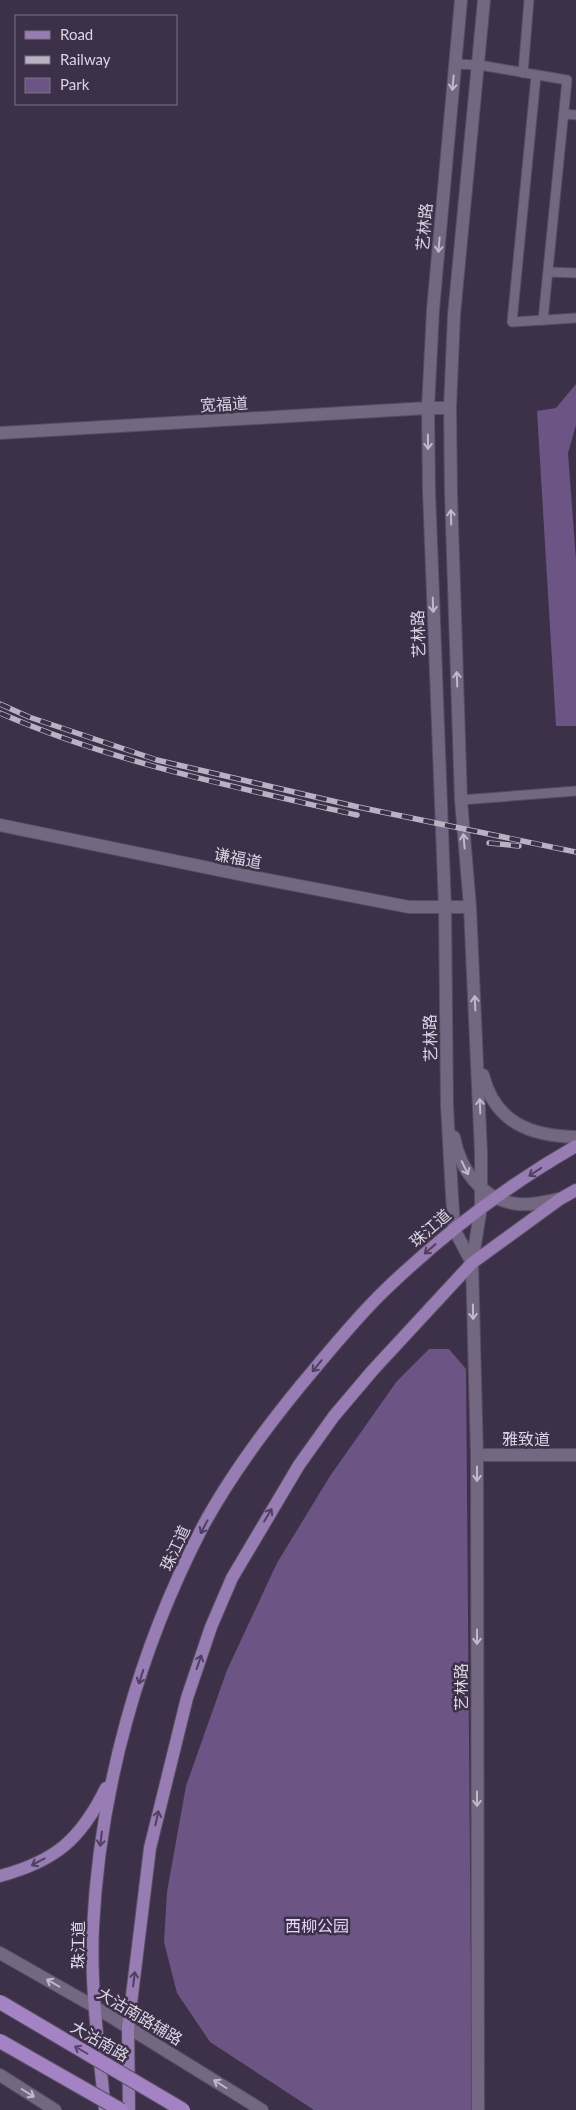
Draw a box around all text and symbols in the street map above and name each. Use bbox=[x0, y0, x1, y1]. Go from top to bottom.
legend bbox=[15, 15, 178, 105]
text: Road bbox=[60, 25, 93, 43]
text: Railway bbox=[60, 50, 111, 68]
text: Park bbox=[60, 75, 90, 93]
one-way arrow bbox=[448, 75, 458, 91]
street label: 艺林路 bbox=[412, 202, 435, 252]
one-way arrow bbox=[434, 237, 443, 253]
street label: 宽福道 bbox=[200, 393, 248, 414]
one-way arrow bbox=[423, 434, 433, 450]
one-way arrow bbox=[447, 509, 456, 525]
one-way arrow bbox=[429, 596, 438, 612]
street label: 艺林路 bbox=[407, 610, 428, 658]
one-way arrow bbox=[452, 671, 461, 687]
one-way arrow bbox=[460, 834, 469, 850]
street label: 谦福道 bbox=[213, 844, 263, 871]
one-way arrow bbox=[471, 996, 480, 1012]
street label: 艺林路 bbox=[420, 1014, 439, 1062]
one-way arrow bbox=[475, 1098, 484, 1114]
one-way arrow bbox=[461, 1160, 470, 1175]
one-way arrow bbox=[528, 1167, 542, 1177]
street label: 珠江道 bbox=[405, 1205, 454, 1251]
one-way arrow bbox=[424, 1244, 437, 1255]
one-way arrow bbox=[469, 1304, 478, 1320]
one-way arrow bbox=[311, 1359, 322, 1372]
street label: 雅致道 bbox=[502, 1429, 550, 1448]
one-way arrow bbox=[472, 1466, 482, 1482]
one-way arrow bbox=[264, 1509, 274, 1523]
one-way arrow bbox=[199, 1519, 208, 1534]
street label: 珠江道 bbox=[156, 1522, 193, 1574]
one-way arrow bbox=[472, 1628, 482, 1645]
one-way arrow bbox=[195, 1654, 204, 1670]
street label: 艺林路 bbox=[451, 1663, 470, 1711]
one-way arrow bbox=[135, 1668, 145, 1684]
one-way arrow bbox=[472, 1791, 482, 1807]
one-way arrow bbox=[153, 1811, 162, 1827]
one-way arrow bbox=[96, 1831, 106, 1847]
one-way arrow bbox=[31, 1858, 46, 1867]
park label: 西柳公园 bbox=[285, 1916, 349, 1935]
street label: 珠江道 bbox=[68, 1921, 87, 1969]
one-way arrow bbox=[129, 1971, 139, 1987]
one-way arrow bbox=[47, 1977, 61, 1987]
street label: 大沽南路辅路 bbox=[94, 1983, 186, 2049]
street label: 大沽南路 bbox=[67, 2017, 133, 2065]
one-way arrow bbox=[74, 2044, 88, 2054]
one-way arrow bbox=[214, 2079, 228, 2089]
one-way arrow bbox=[20, 2088, 34, 2098]

